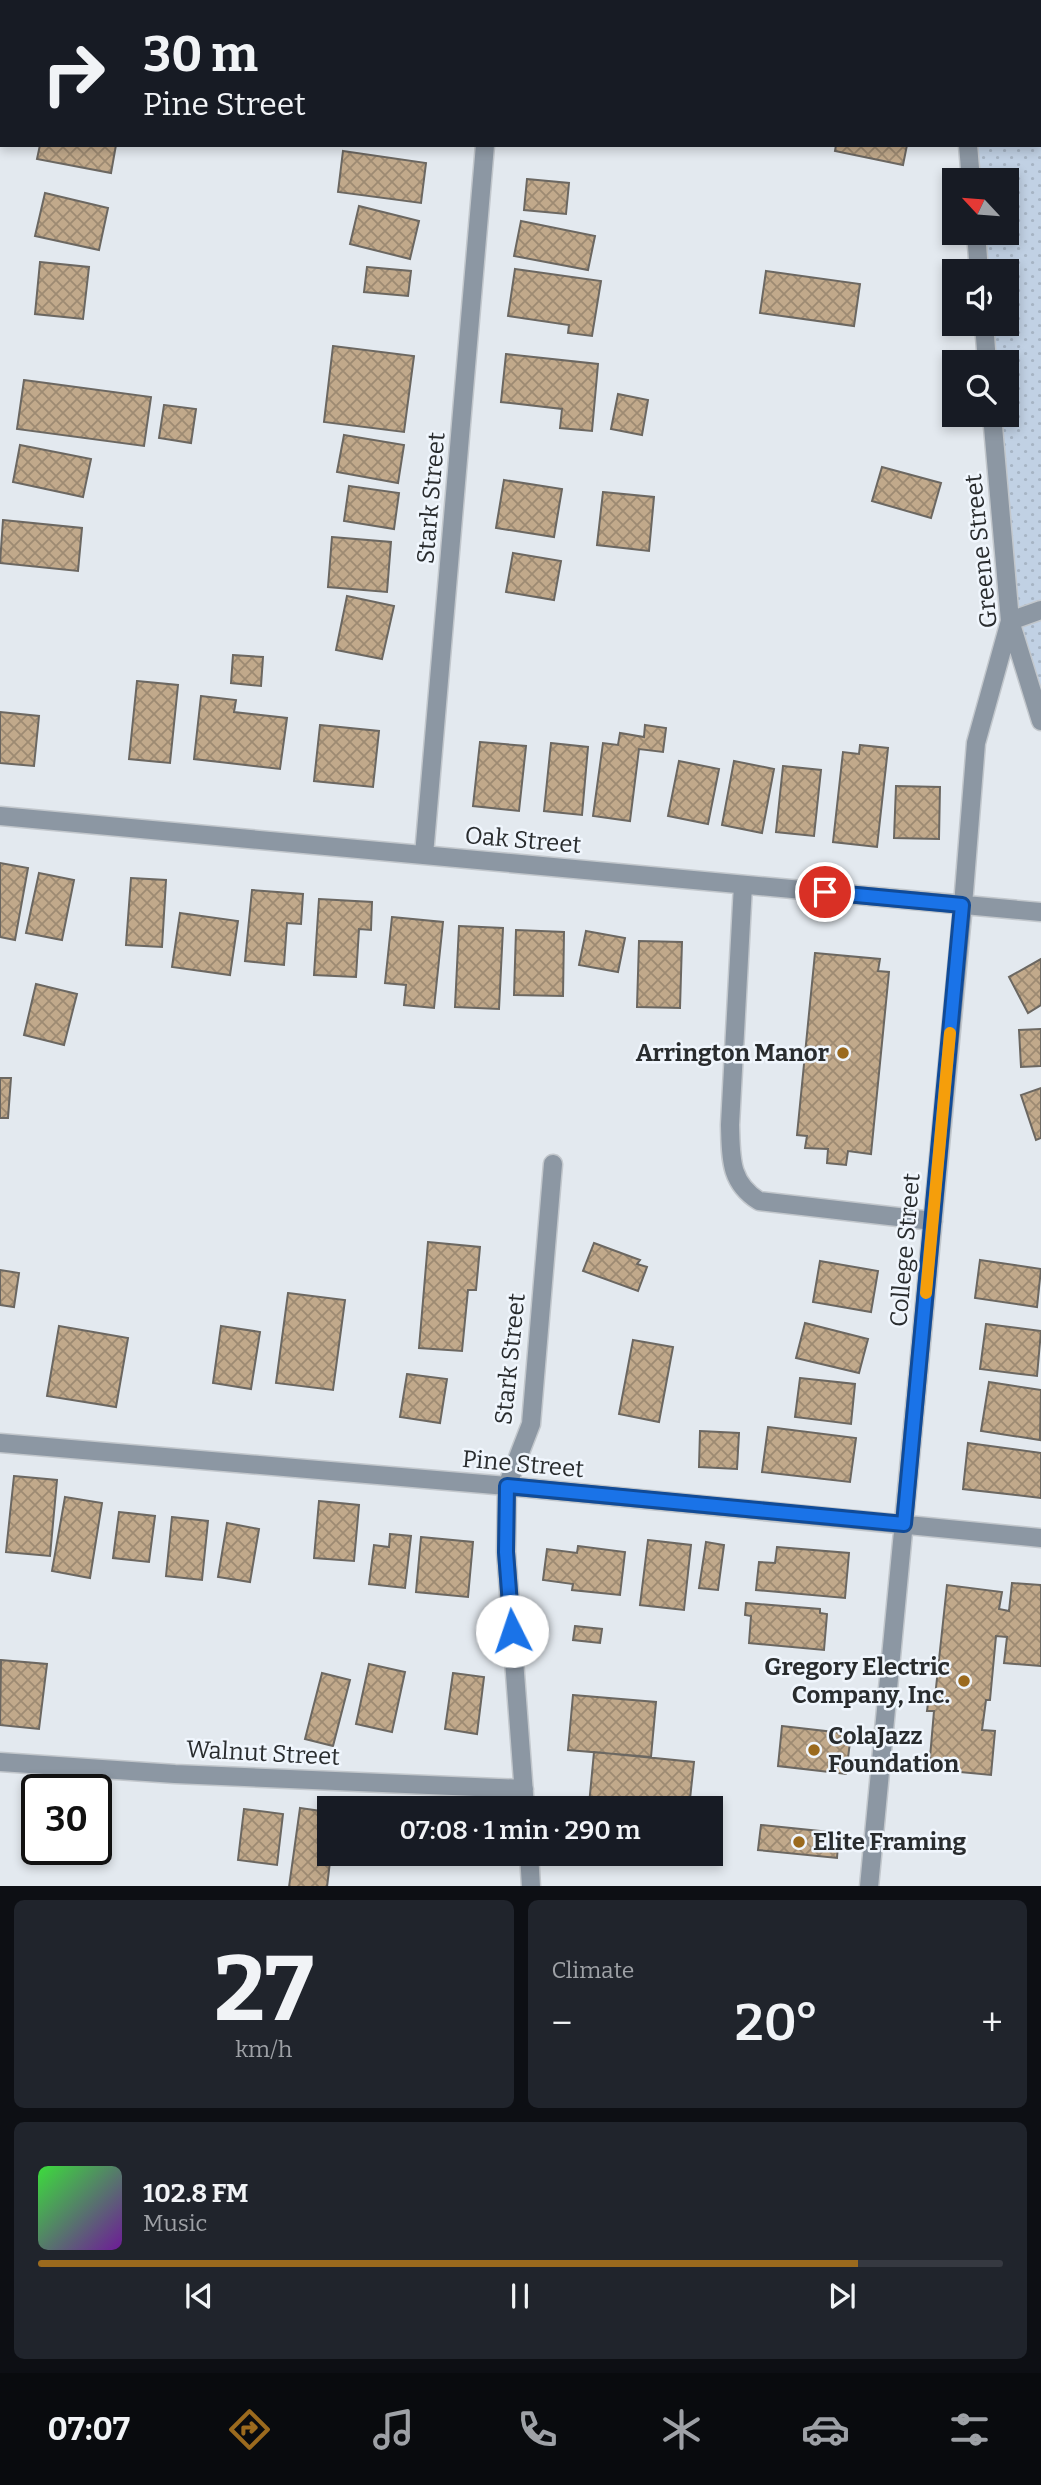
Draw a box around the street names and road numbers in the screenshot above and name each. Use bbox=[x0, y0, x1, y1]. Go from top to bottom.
street label: Stark Street bbox=[411, 431, 451, 565]
street label: Greene Street bbox=[959, 472, 1003, 629]
street label: Oak Street bbox=[464, 821, 583, 859]
street label: College Street bbox=[884, 1172, 926, 1328]
street label: Stark Street bbox=[489, 1292, 531, 1426]
street label: Pine Street bbox=[461, 1445, 585, 1483]
street label: Walnut Street bbox=[185, 1735, 341, 1771]

